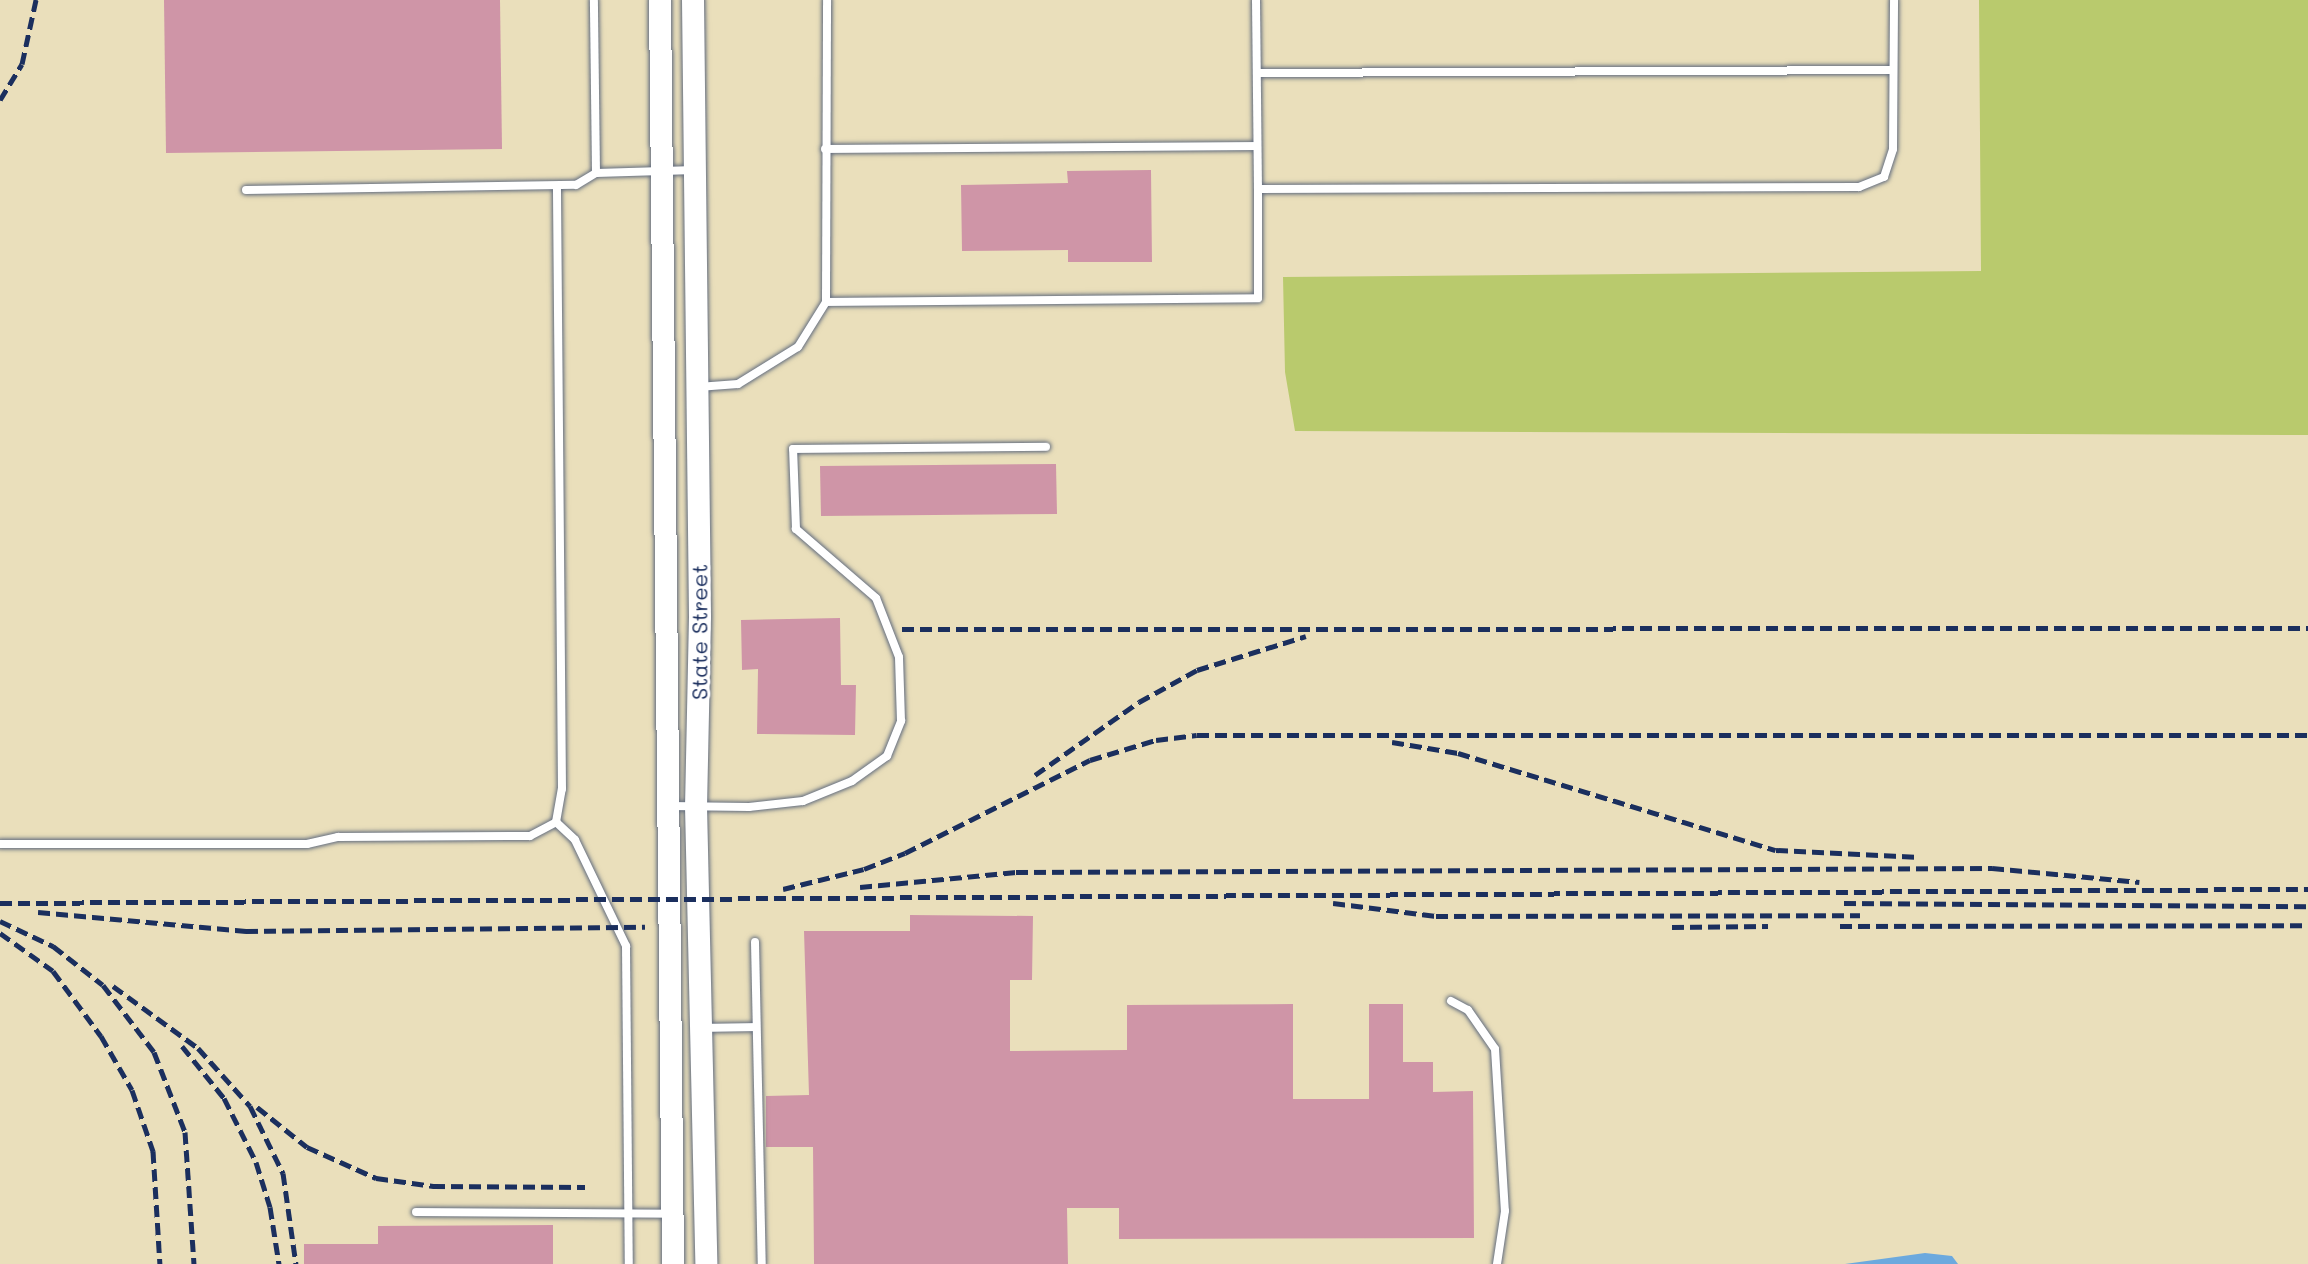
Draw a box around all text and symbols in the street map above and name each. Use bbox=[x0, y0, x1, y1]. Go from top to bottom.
street label: State Street bbox=[686, 564, 712, 700]

